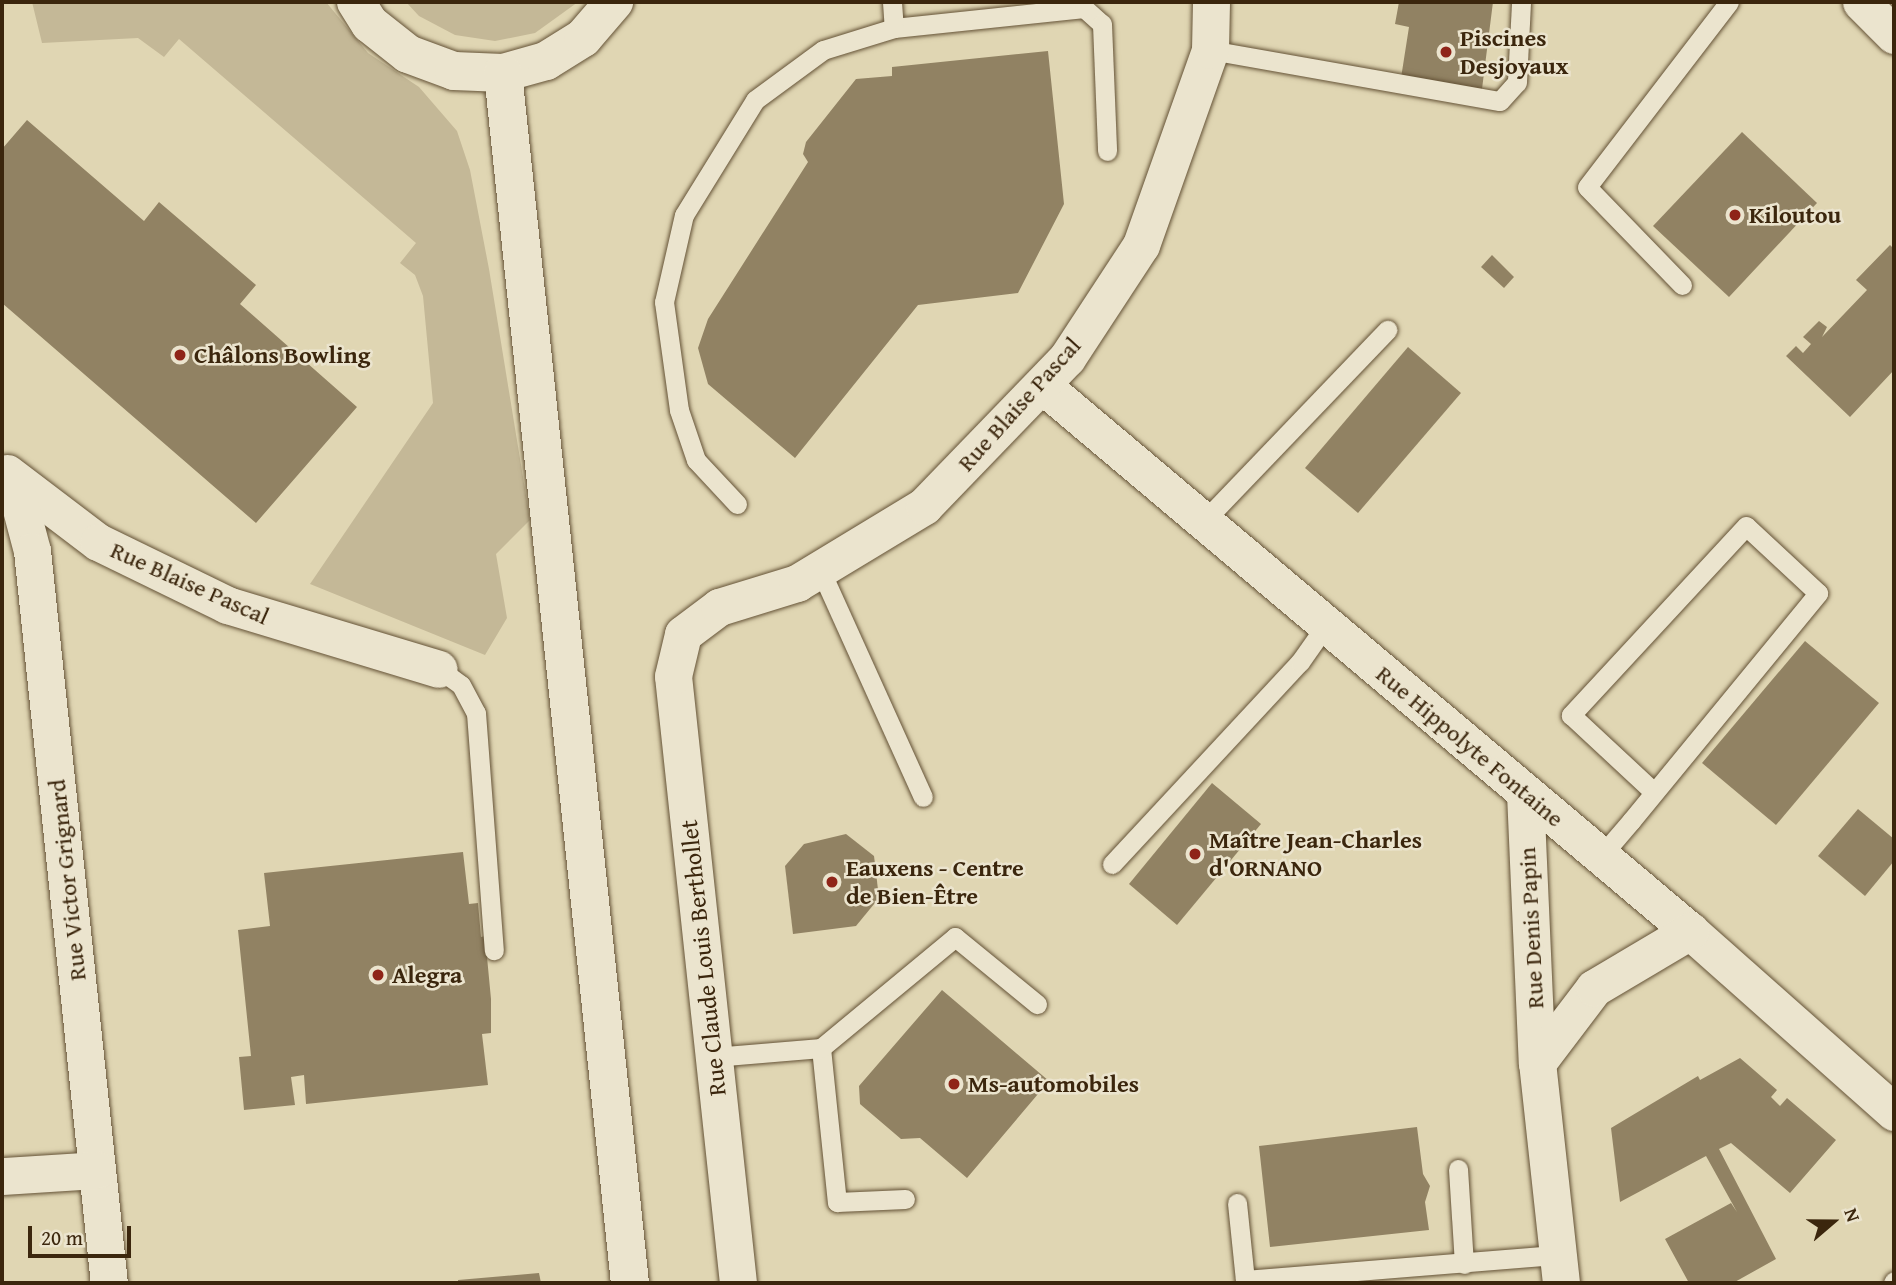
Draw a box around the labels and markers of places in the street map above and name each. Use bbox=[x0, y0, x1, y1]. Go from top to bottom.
place label: Piscines Desjoyaux bbox=[1460, 24, 1568, 80]
marker: Piscines Desjoyaux bbox=[1438, 44, 1454, 60]
place label: Kiloutou bbox=[1749, 201, 1841, 229]
marker: Kiloutou bbox=[1727, 207, 1743, 223]
place label: Châlons Bowling bbox=[194, 341, 370, 369]
marker: Châlons Bowling bbox=[172, 347, 188, 363]
place label: Maître Jean-Charles d'ORNANO bbox=[1209, 826, 1422, 882]
marker: Maître Jean-Charles d'ORNANO bbox=[1187, 846, 1203, 862]
place label: Eauxens - Centre de Bien-Être bbox=[846, 854, 1024, 910]
marker: Eauxens - Centre de Bien-Être bbox=[824, 874, 840, 890]
place label: Alegra bbox=[392, 961, 462, 989]
marker: Alegra bbox=[370, 967, 386, 983]
place label: Ms-automobiles bbox=[968, 1070, 1139, 1098]
marker: Ms-automobiles bbox=[946, 1076, 962, 1092]

